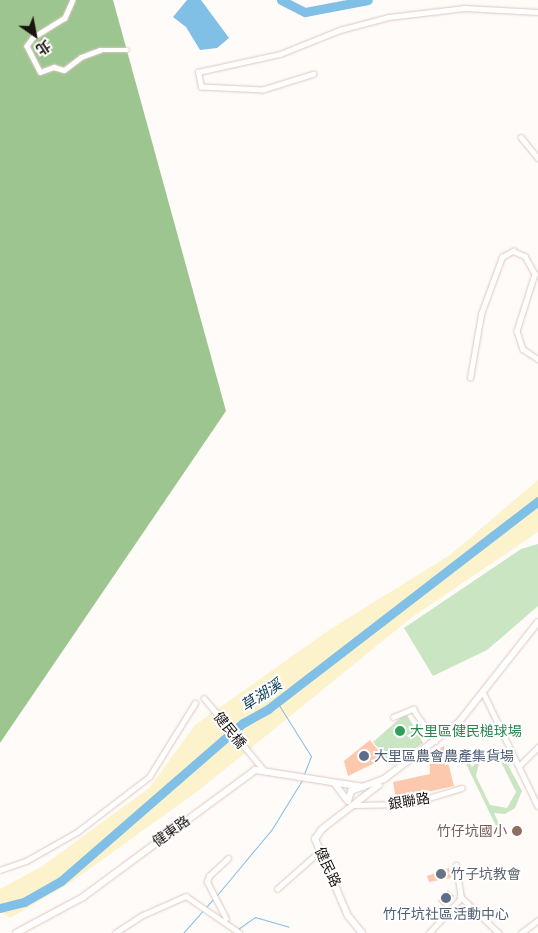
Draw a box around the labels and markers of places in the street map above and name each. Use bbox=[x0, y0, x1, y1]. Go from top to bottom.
place label: 大里區健民槌球場 bbox=[410, 723, 522, 739]
marker: 大里區健民槌球場 bbox=[394, 725, 406, 737]
place label: 大里區農會農產集貨場 bbox=[374, 748, 514, 764]
marker: 大里區農會農產集貨場 bbox=[358, 750, 370, 762]
place label: 竹仔坑國小 bbox=[437, 823, 507, 839]
marker: 竹仔坑國小 bbox=[511, 825, 523, 837]
place label: 竹子坑教會 bbox=[451, 866, 521, 882]
marker: 竹子坑教會 bbox=[435, 868, 447, 880]
marker: 竹仔坑社區活動中心 bbox=[440, 892, 452, 904]
place label: 竹仔坑社區活動中心 bbox=[383, 906, 509, 922]

